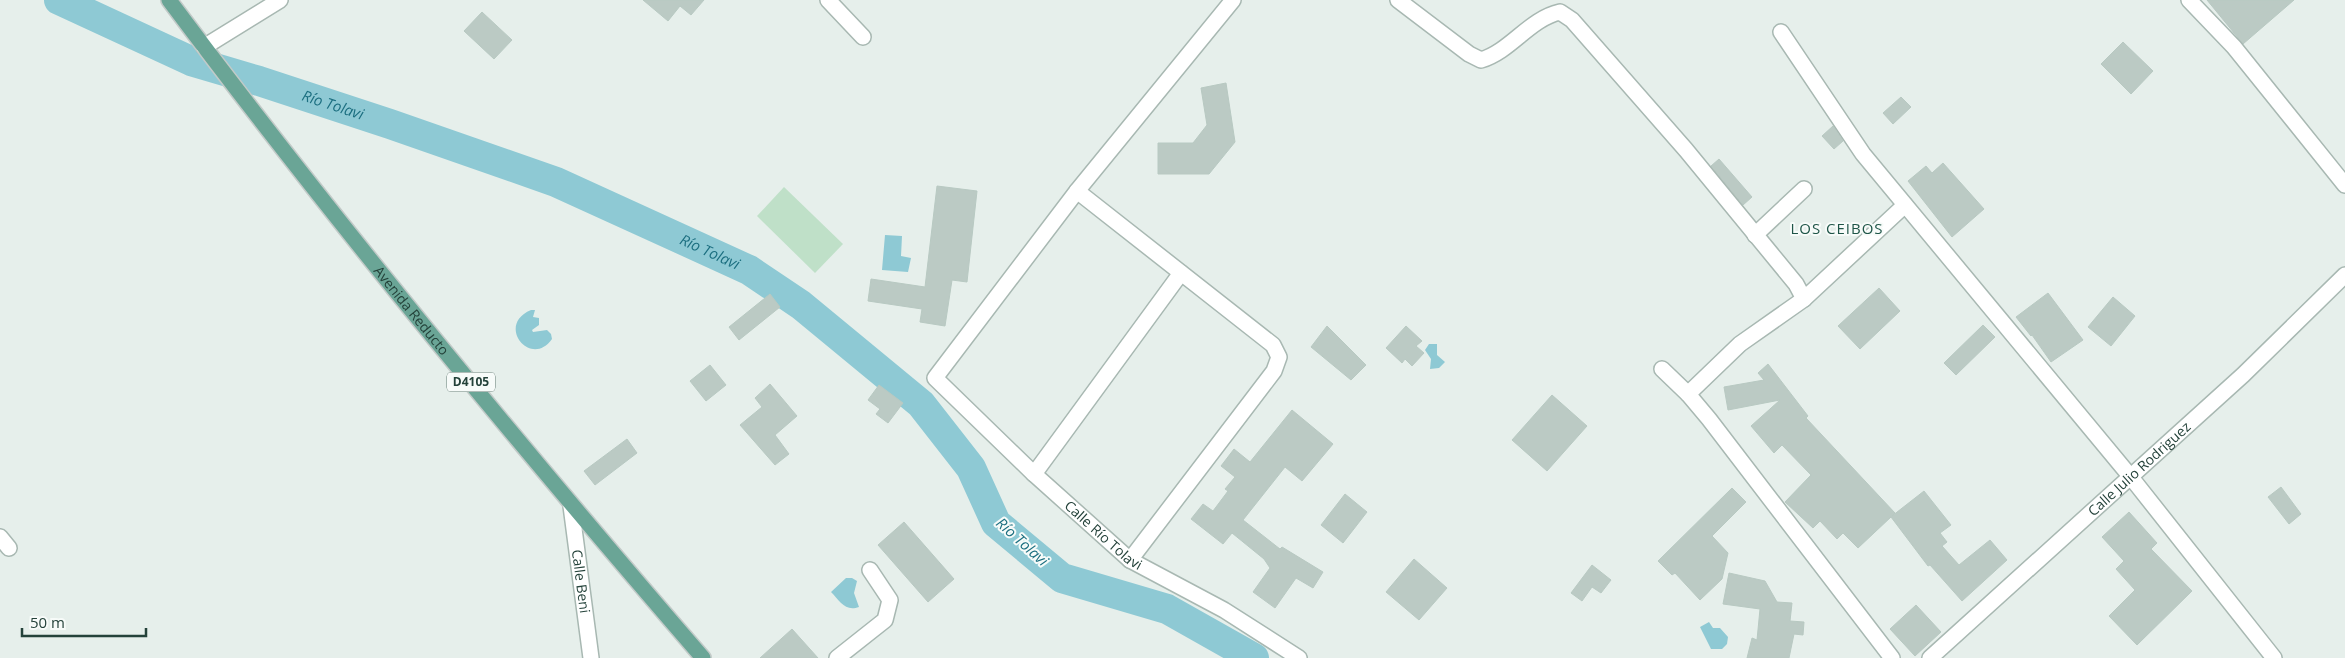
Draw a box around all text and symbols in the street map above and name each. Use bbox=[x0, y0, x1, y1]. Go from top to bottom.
water label: Río Tolavi bbox=[300, 85, 367, 124]
district label: LOS CEIBOS bbox=[1790, 218, 1884, 238]
water label: Río Tolavi bbox=[677, 229, 743, 274]
street label: Avenida Reducto bbox=[370, 262, 454, 359]
road number: D4105 bbox=[447, 372, 495, 392]
street label: Calle Julio Rodriguez bbox=[2083, 417, 2195, 520]
street label: Calle Río Tolavi bbox=[1061, 496, 1146, 574]
water label: Río Tolavi bbox=[992, 513, 1053, 570]
street label: Calle Beni bbox=[568, 548, 595, 614]
scale bar bbox=[22, 606, 146, 638]
text: 50 m bbox=[30, 612, 65, 632]

